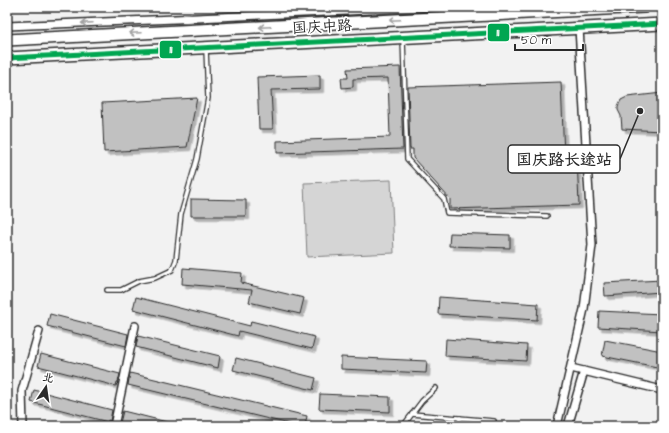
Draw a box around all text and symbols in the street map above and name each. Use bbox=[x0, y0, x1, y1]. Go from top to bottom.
street label: 国庆中路 bbox=[291, 15, 353, 39]
one-way arrow bbox=[389, 16, 402, 23]
one-way arrow bbox=[81, 19, 94, 26]
one-way arrow bbox=[259, 23, 272, 30]
line badge: 11 bbox=[487, 23, 510, 42]
text: 11 bbox=[497, 25, 500, 40]
scale bar bbox=[515, 26, 583, 52]
one-way arrow bbox=[129, 30, 142, 37]
text: 50 m bbox=[521, 32, 552, 49]
line badge: 11 bbox=[159, 40, 182, 59]
text: 11 bbox=[170, 42, 173, 57]
callout: 国庆路长途站 bbox=[508, 145, 620, 173]
text: 国庆路长途站 bbox=[516, 149, 612, 171]
north arrow bbox=[26, 367, 66, 407]
text: 北 bbox=[41, 369, 55, 386]

